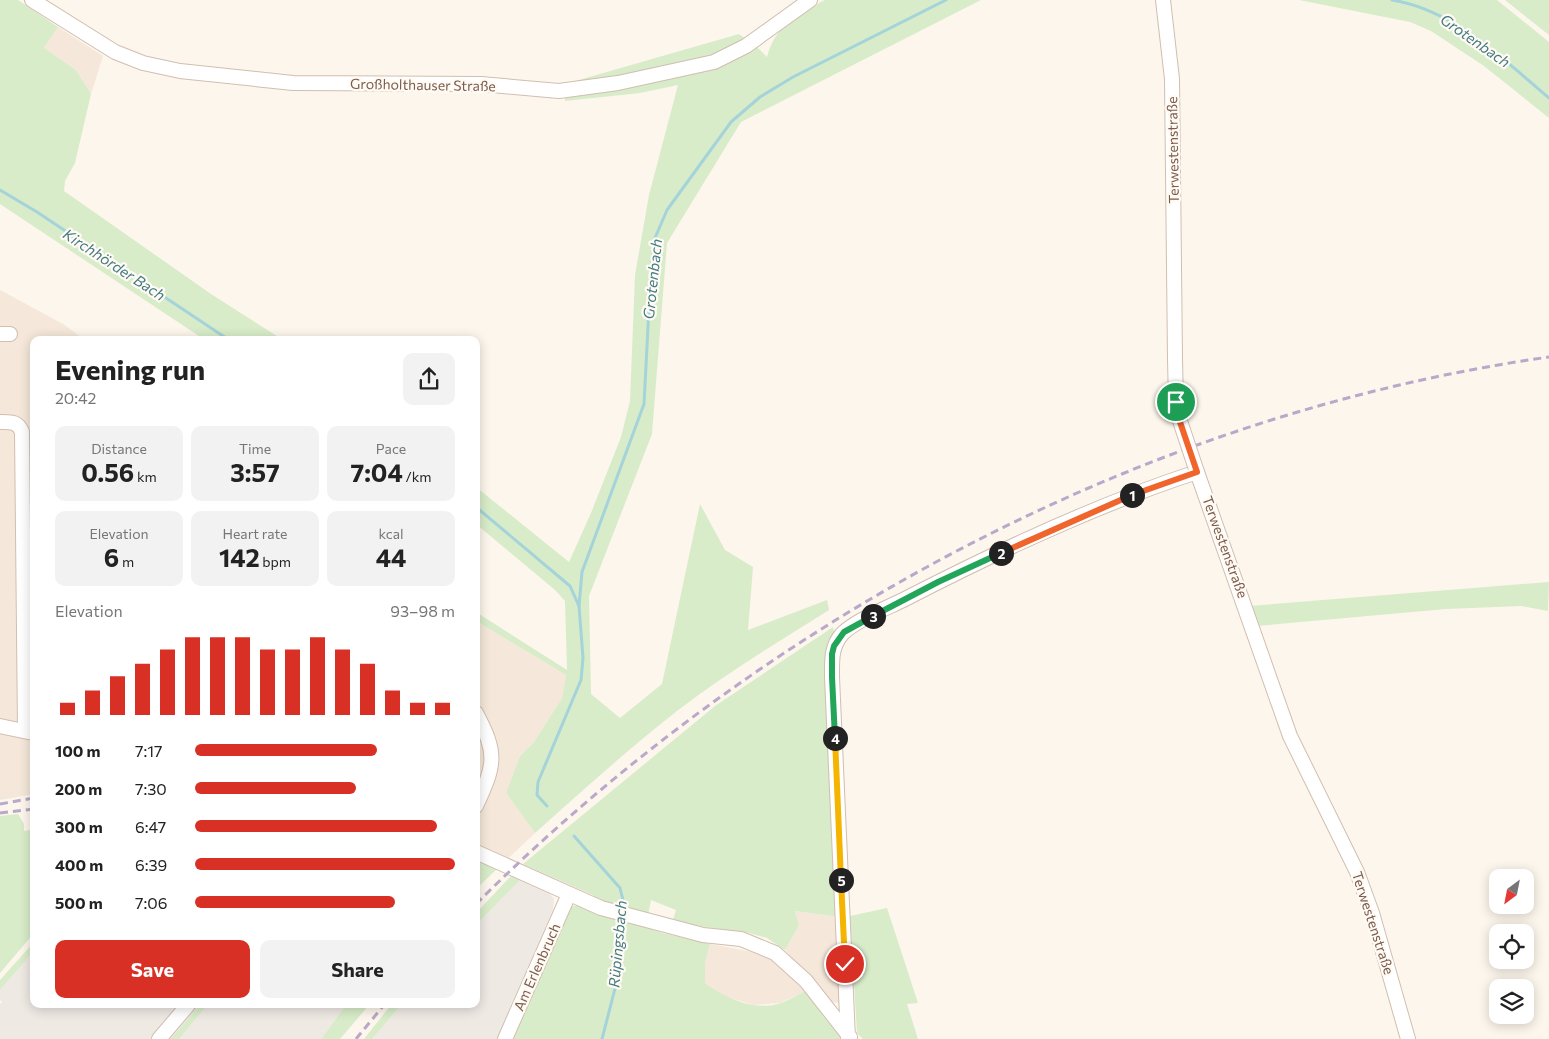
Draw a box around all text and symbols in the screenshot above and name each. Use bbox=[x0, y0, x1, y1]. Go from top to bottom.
water label: Grotenbach bbox=[1437, 10, 1514, 71]
street label: Großholthauser Straße bbox=[350, 75, 496, 94]
street label: Terwestenstraße bbox=[1163, 96, 1182, 204]
water label: Kirchhörder Bach bbox=[60, 224, 169, 304]
water label: Grotenbach bbox=[639, 238, 665, 320]
text: Evening run bbox=[55, 352, 205, 386]
button: share bbox=[403, 353, 455, 405]
pin bbox=[1155, 381, 1197, 423]
text: 20:42 bbox=[55, 388, 96, 407]
icon: arrive bbox=[1162, 388, 1190, 416]
text: Distance bbox=[91, 440, 147, 457]
text: Time bbox=[239, 440, 271, 457]
text: Pace bbox=[376, 440, 406, 457]
text: 0.56 bbox=[81, 457, 134, 487]
text: 3:57 bbox=[230, 457, 280, 487]
text: 7:04 bbox=[350, 457, 403, 487]
text: km bbox=[134, 468, 157, 485]
text: /km bbox=[403, 468, 432, 485]
pin: 1 bbox=[1120, 482, 1144, 508]
text: 1 bbox=[1129, 487, 1136, 504]
street label: Terwestenstraße bbox=[1199, 494, 1252, 600]
text: Elevation bbox=[89, 525, 149, 542]
text: Heart rate bbox=[222, 525, 288, 542]
text: kcal bbox=[378, 525, 404, 542]
pin: 2 bbox=[988, 540, 1014, 566]
text: 6 bbox=[104, 542, 119, 572]
text: 142 bbox=[219, 542, 260, 572]
text: 44 bbox=[376, 542, 406, 572]
text: 2 bbox=[998, 545, 1005, 562]
text: m bbox=[119, 553, 134, 570]
text: bpm bbox=[260, 553, 291, 570]
text: Elevation bbox=[55, 601, 123, 620]
text: 93–98 m bbox=[390, 601, 455, 620]
pin: 3 bbox=[860, 604, 886, 628]
text: 3 bbox=[869, 608, 878, 625]
pin: 4 bbox=[822, 726, 848, 750]
text: 4 bbox=[831, 730, 840, 747]
text: 100 m bbox=[55, 741, 101, 760]
text: 7:17 bbox=[135, 741, 163, 760]
text: 200 m bbox=[55, 779, 102, 798]
text: 7:30 bbox=[135, 779, 167, 798]
text: 300 m bbox=[55, 817, 103, 836]
text: 6:47 bbox=[135, 817, 166, 836]
text: 400 m bbox=[55, 855, 103, 874]
text: 6:39 bbox=[135, 855, 167, 874]
pin: 5 bbox=[828, 868, 854, 892]
street label: Terwestenstraße bbox=[1349, 869, 1398, 977]
north arrow bbox=[1489, 869, 1534, 914]
map controls bbox=[1489, 869, 1534, 1024]
text: 5 bbox=[837, 872, 846, 889]
text: 500 m bbox=[55, 893, 103, 912]
text: 7:06 bbox=[135, 893, 167, 912]
water label: Rüpingsbach bbox=[604, 900, 630, 988]
street label: Am Erlenbruch bbox=[510, 920, 563, 1013]
button: locate bbox=[1489, 924, 1534, 969]
button: Save bbox=[55, 940, 250, 998]
button: Share bbox=[260, 940, 455, 998]
pin bbox=[824, 943, 866, 985]
icon: check bbox=[831, 950, 859, 978]
button: layers bbox=[1489, 979, 1534, 1024]

